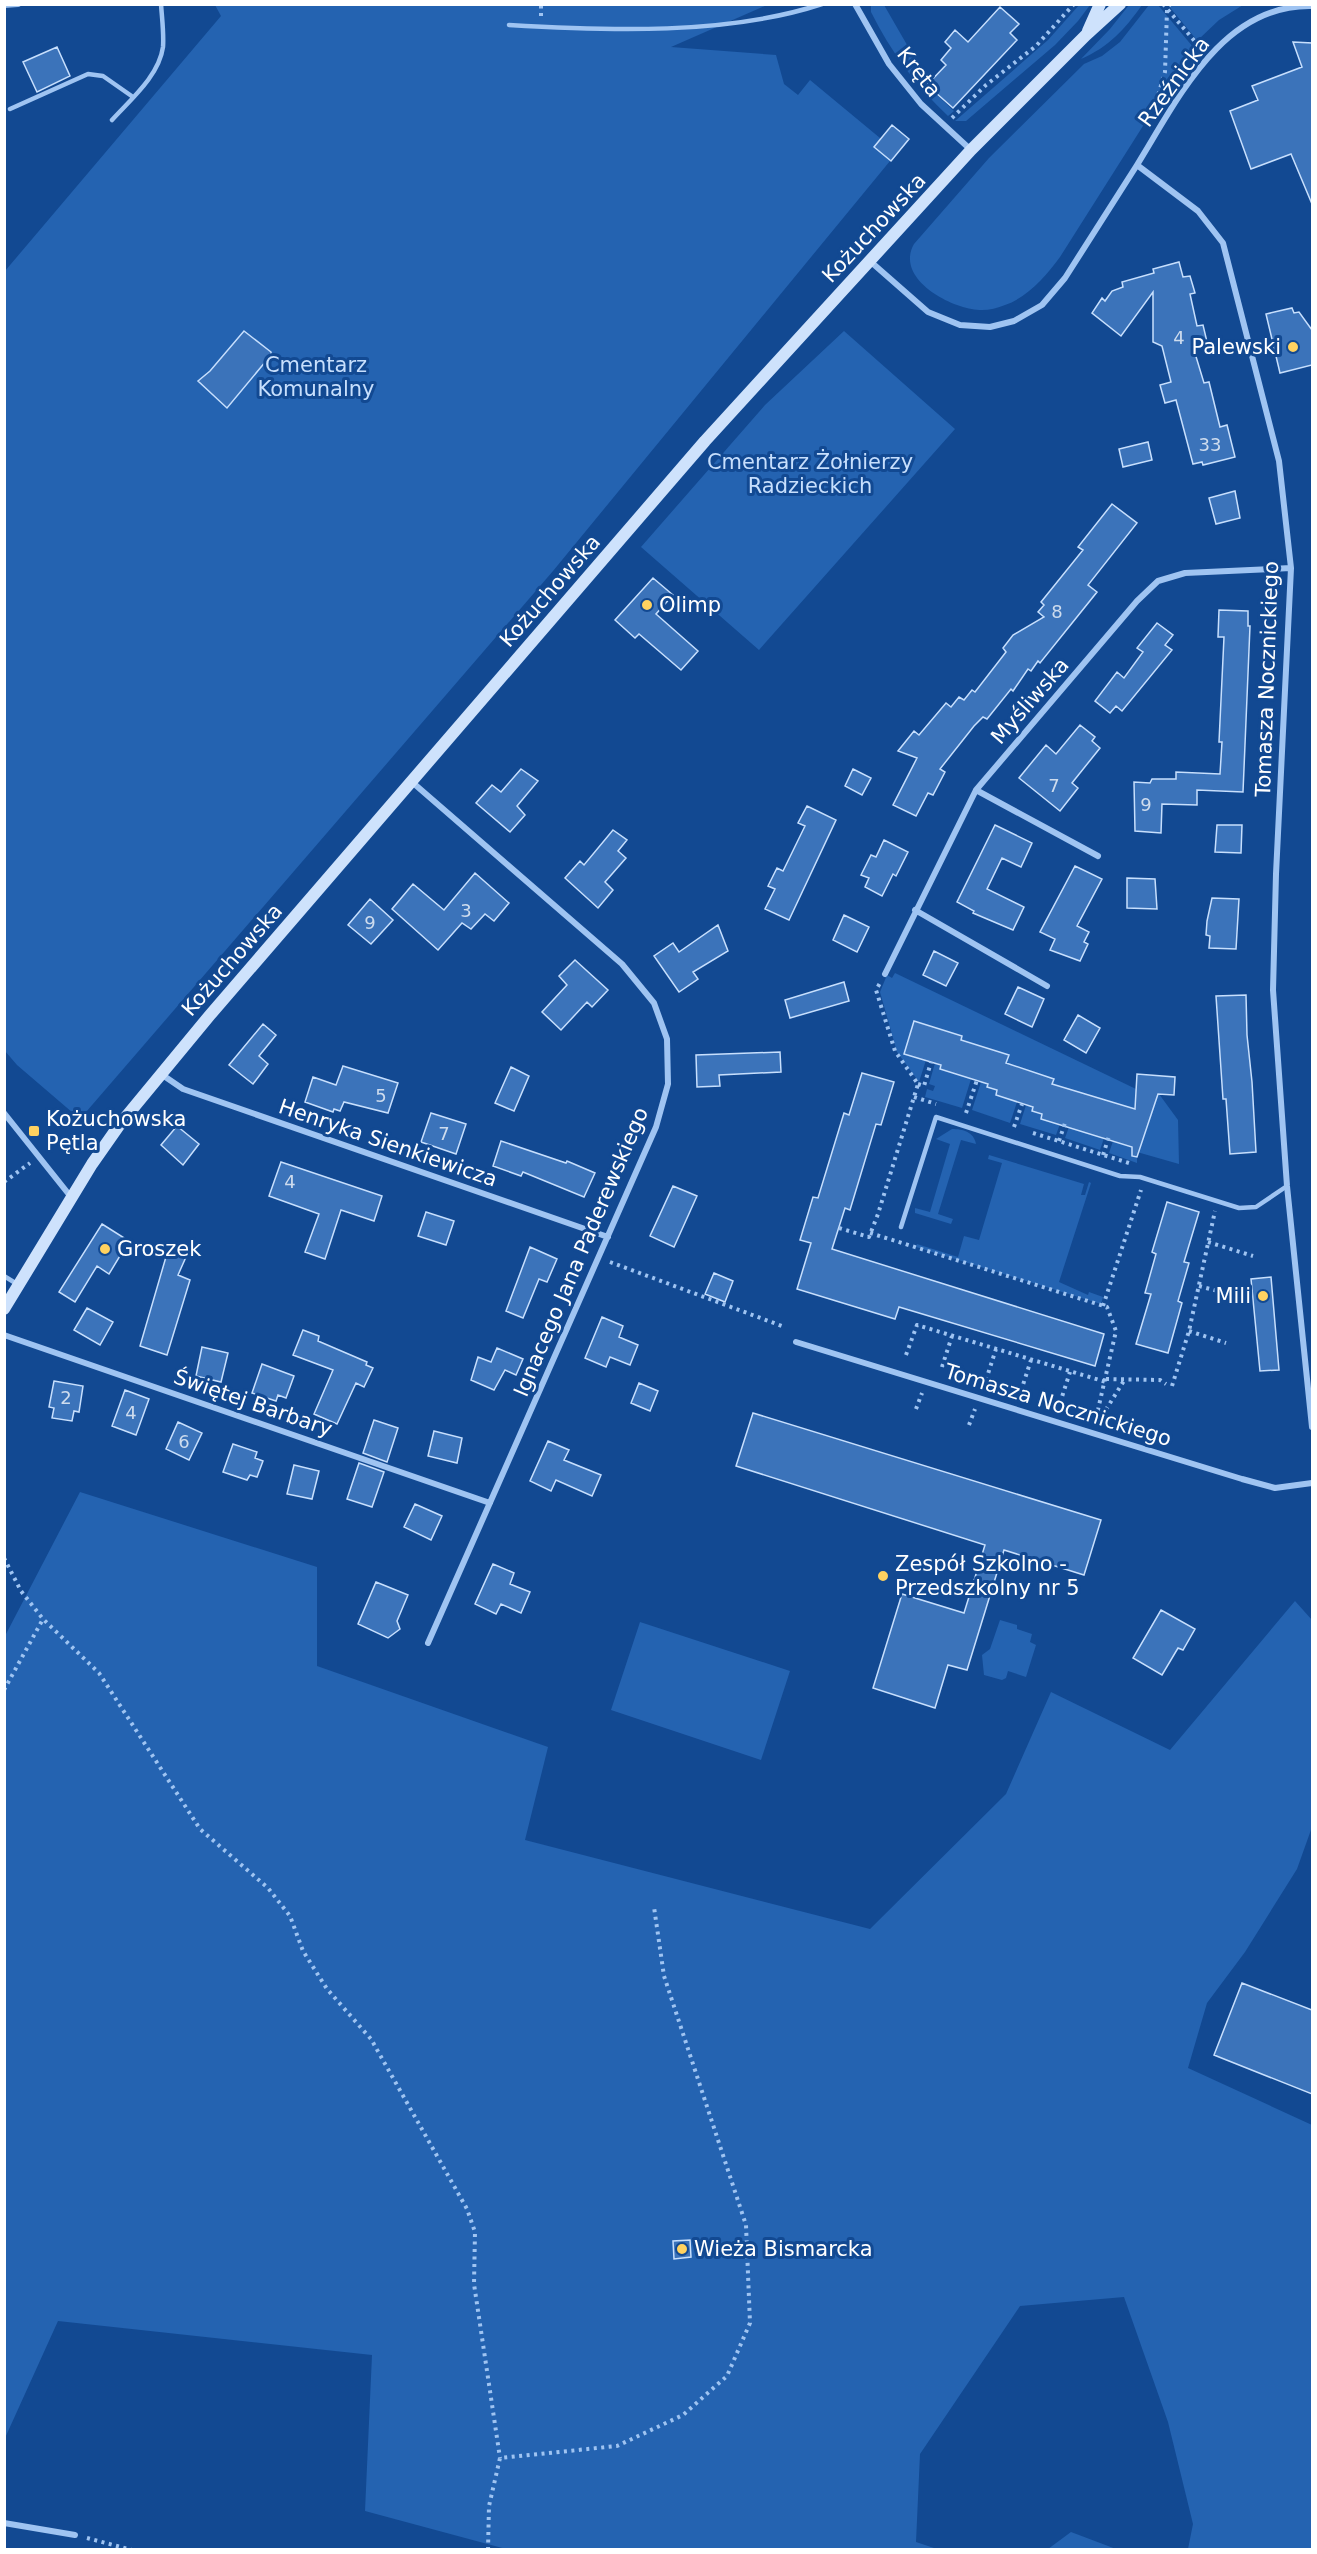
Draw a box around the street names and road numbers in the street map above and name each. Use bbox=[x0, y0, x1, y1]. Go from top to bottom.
street label: Rzeźnicka bbox=[1133, 33, 1215, 131]
street label: Kręta bbox=[892, 42, 946, 102]
street label: Kożuchowska bbox=[817, 168, 931, 288]
street label: Kożuchowska bbox=[495, 530, 605, 652]
street label: Tomasza Nocznickiego bbox=[1251, 561, 1283, 798]
street label: Myśliwska bbox=[986, 653, 1074, 749]
street label: Kożuchowska bbox=[177, 899, 287, 1021]
street label: Henryka Sienkiewicza bbox=[276, 1094, 500, 1192]
street label: Ignacego Jana Paderewskiego bbox=[509, 1104, 653, 1400]
street label: Tomasza Nocznickiego bbox=[941, 1359, 1174, 1451]
street label: Świętej Barbary bbox=[171, 1364, 336, 1441]

